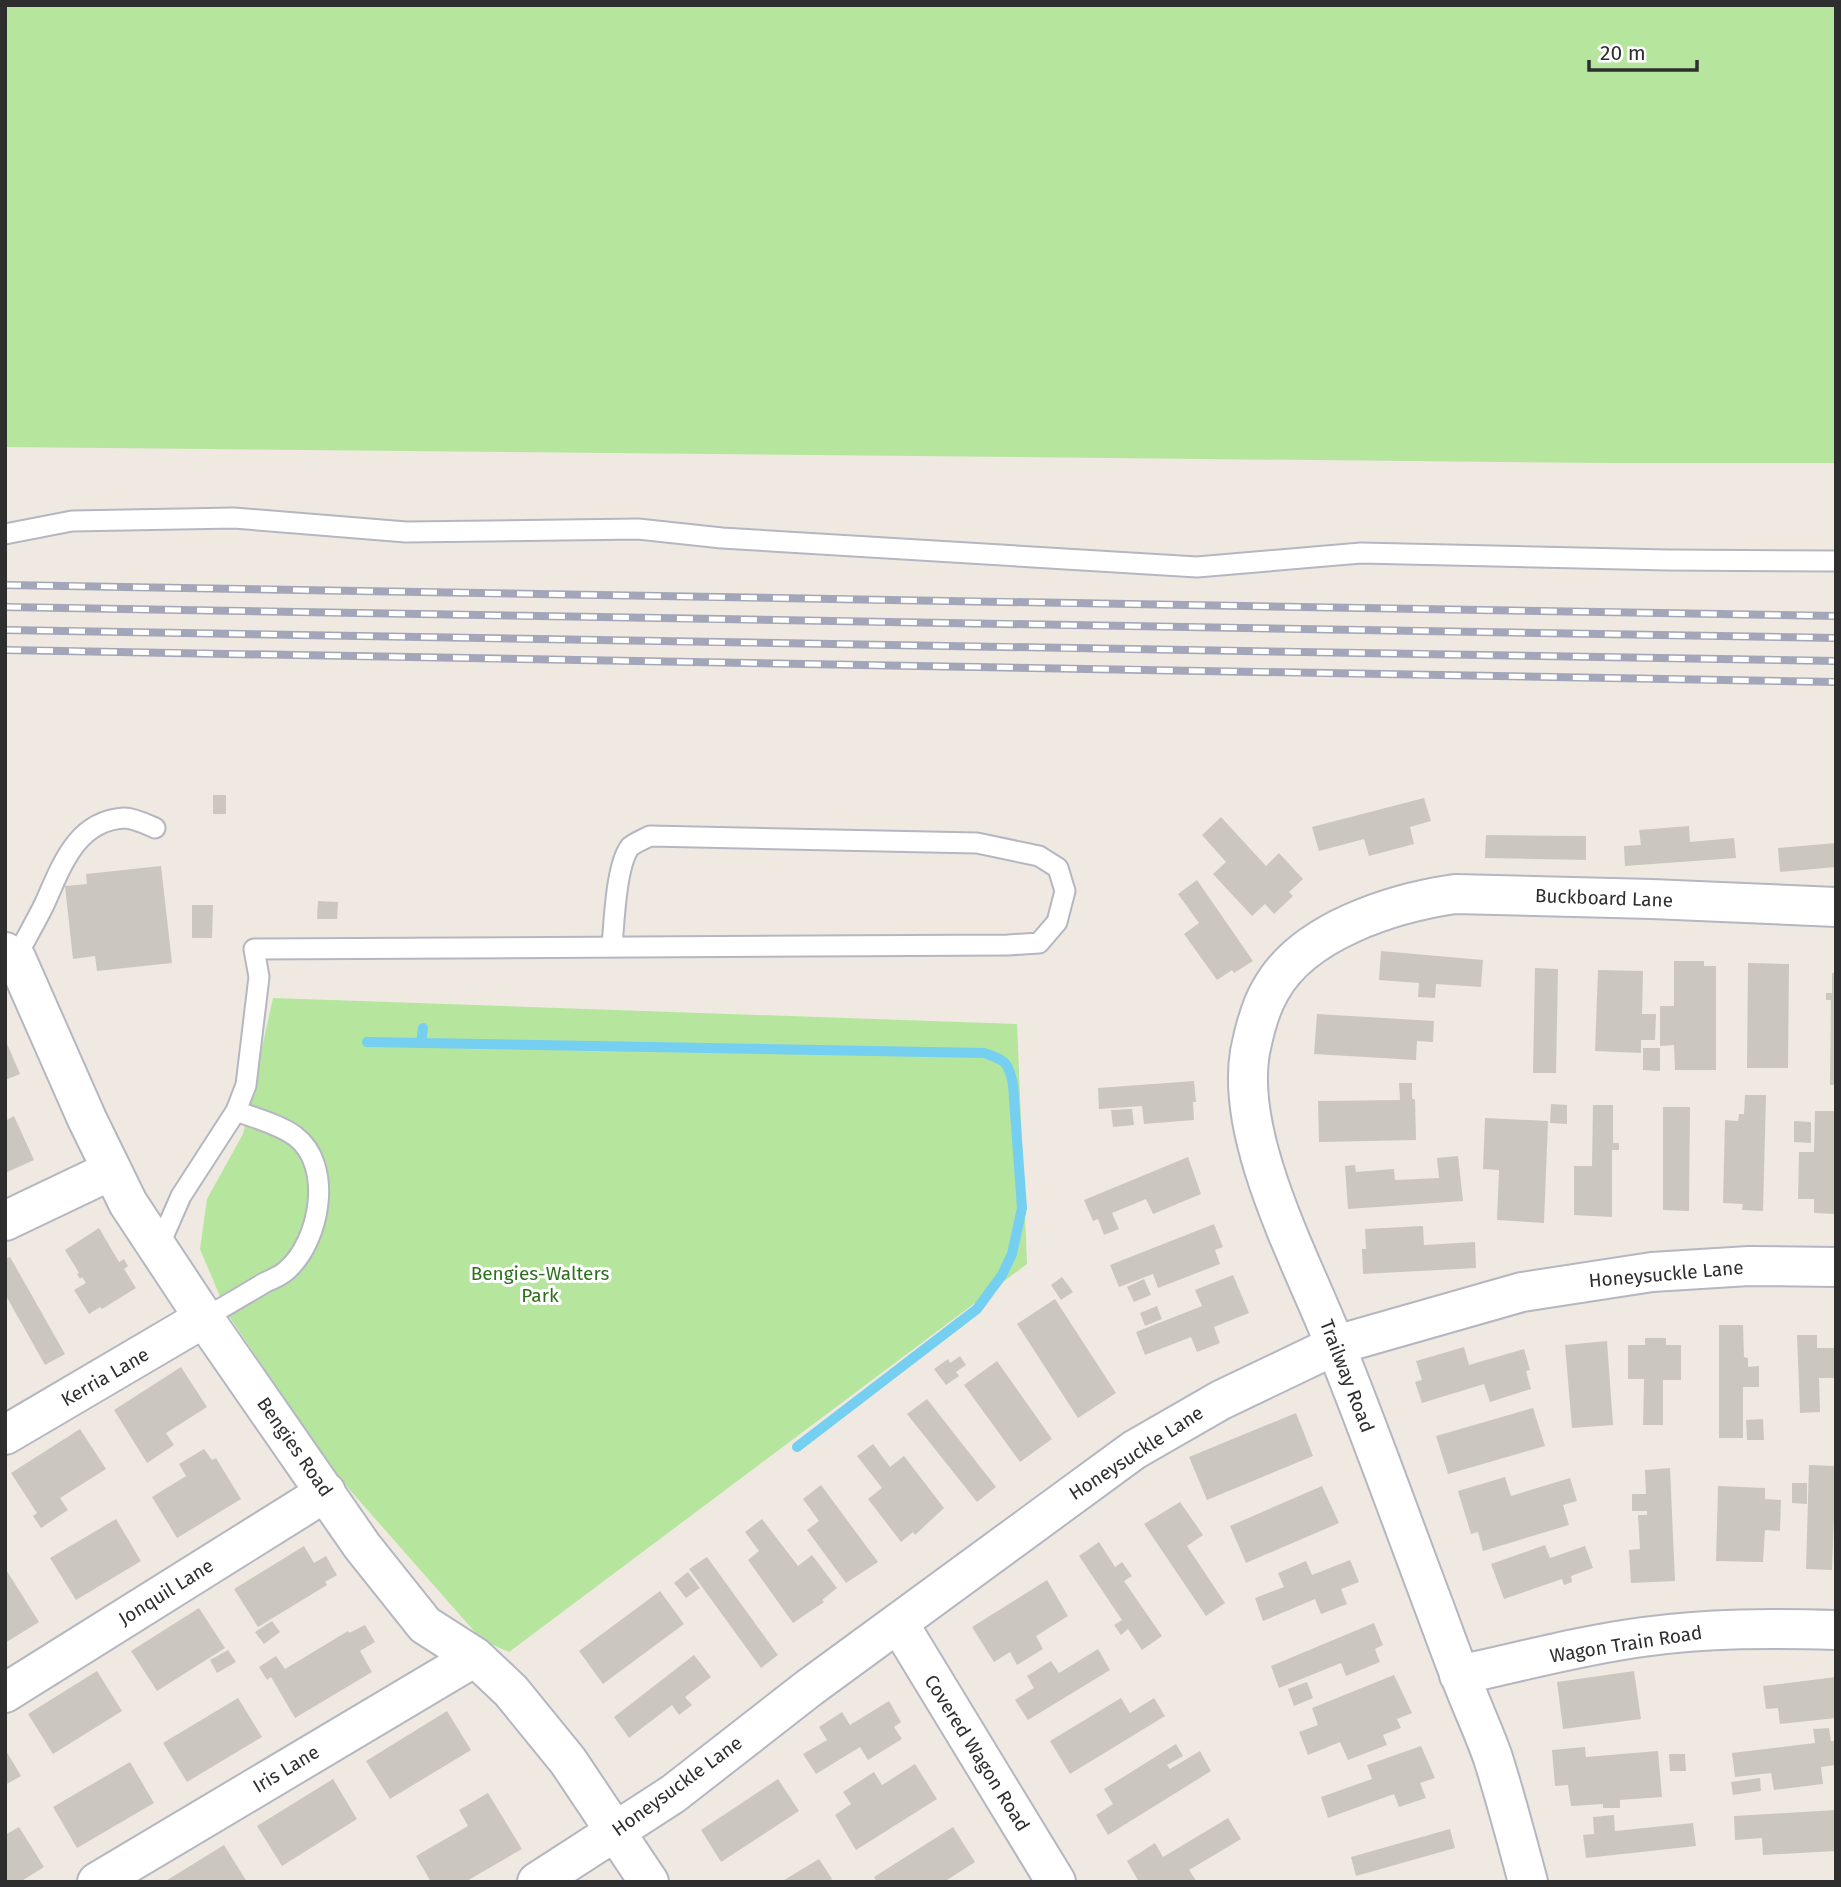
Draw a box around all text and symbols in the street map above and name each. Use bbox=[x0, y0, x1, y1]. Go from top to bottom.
scale bar bbox=[1589, 28, 1698, 72]
text: 20 m bbox=[1600, 40, 1646, 66]
street label: Buckboard Lane bbox=[1535, 884, 1673, 912]
street label: Honeysuckle Lane bbox=[1588, 1256, 1744, 1292]
park label: Bengies-Walters Park bbox=[471, 1262, 609, 1307]
street label: Trailway Road bbox=[1315, 1316, 1379, 1436]
street label: Kerria Lane bbox=[57, 1343, 153, 1411]
street label: Bengies Road bbox=[252, 1393, 338, 1501]
street label: Honeysuckle Lane bbox=[1065, 1401, 1207, 1505]
street label: Jonquil Lane bbox=[114, 1554, 218, 1630]
street label: Wagon Train Road bbox=[1548, 1621, 1704, 1667]
street label: Covered Wagon Road bbox=[919, 1670, 1035, 1836]
street label: Honeysuckle Lane bbox=[607, 1731, 747, 1841]
street label: Iris Lane bbox=[249, 1740, 323, 1798]

